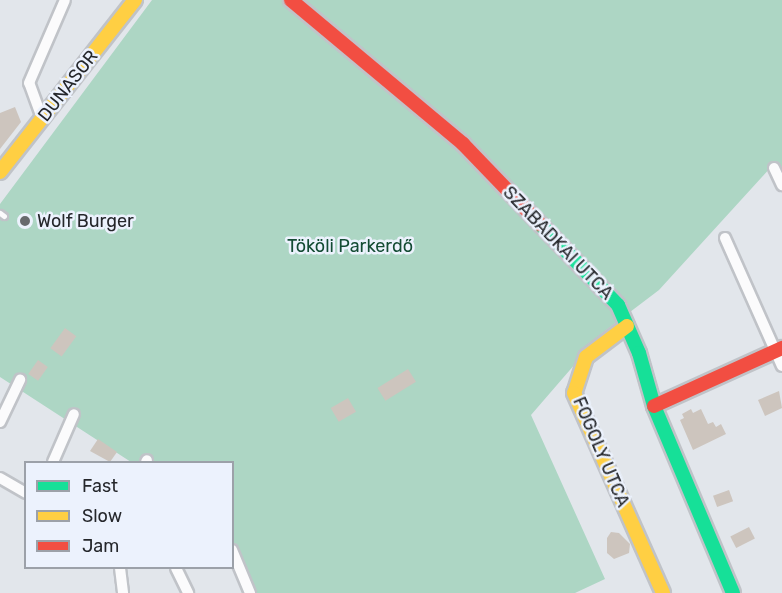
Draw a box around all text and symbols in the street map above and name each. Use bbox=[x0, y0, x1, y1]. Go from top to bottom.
street label: DUNASOR bbox=[33, 46, 103, 126]
street label: SZABADKAI UTCA bbox=[498, 182, 618, 304]
place label: Wolf Burger bbox=[37, 210, 134, 232]
marker: Wolf Burger bbox=[18, 214, 32, 228]
park label: Tököli Parkerdő bbox=[287, 235, 413, 257]
street label: FOGOLY UTCA bbox=[568, 393, 634, 511]
legend bbox=[24, 461, 234, 569]
text: Fast bbox=[82, 475, 118, 497]
text: Slow bbox=[82, 505, 122, 527]
text: Jam bbox=[82, 535, 119, 557]

